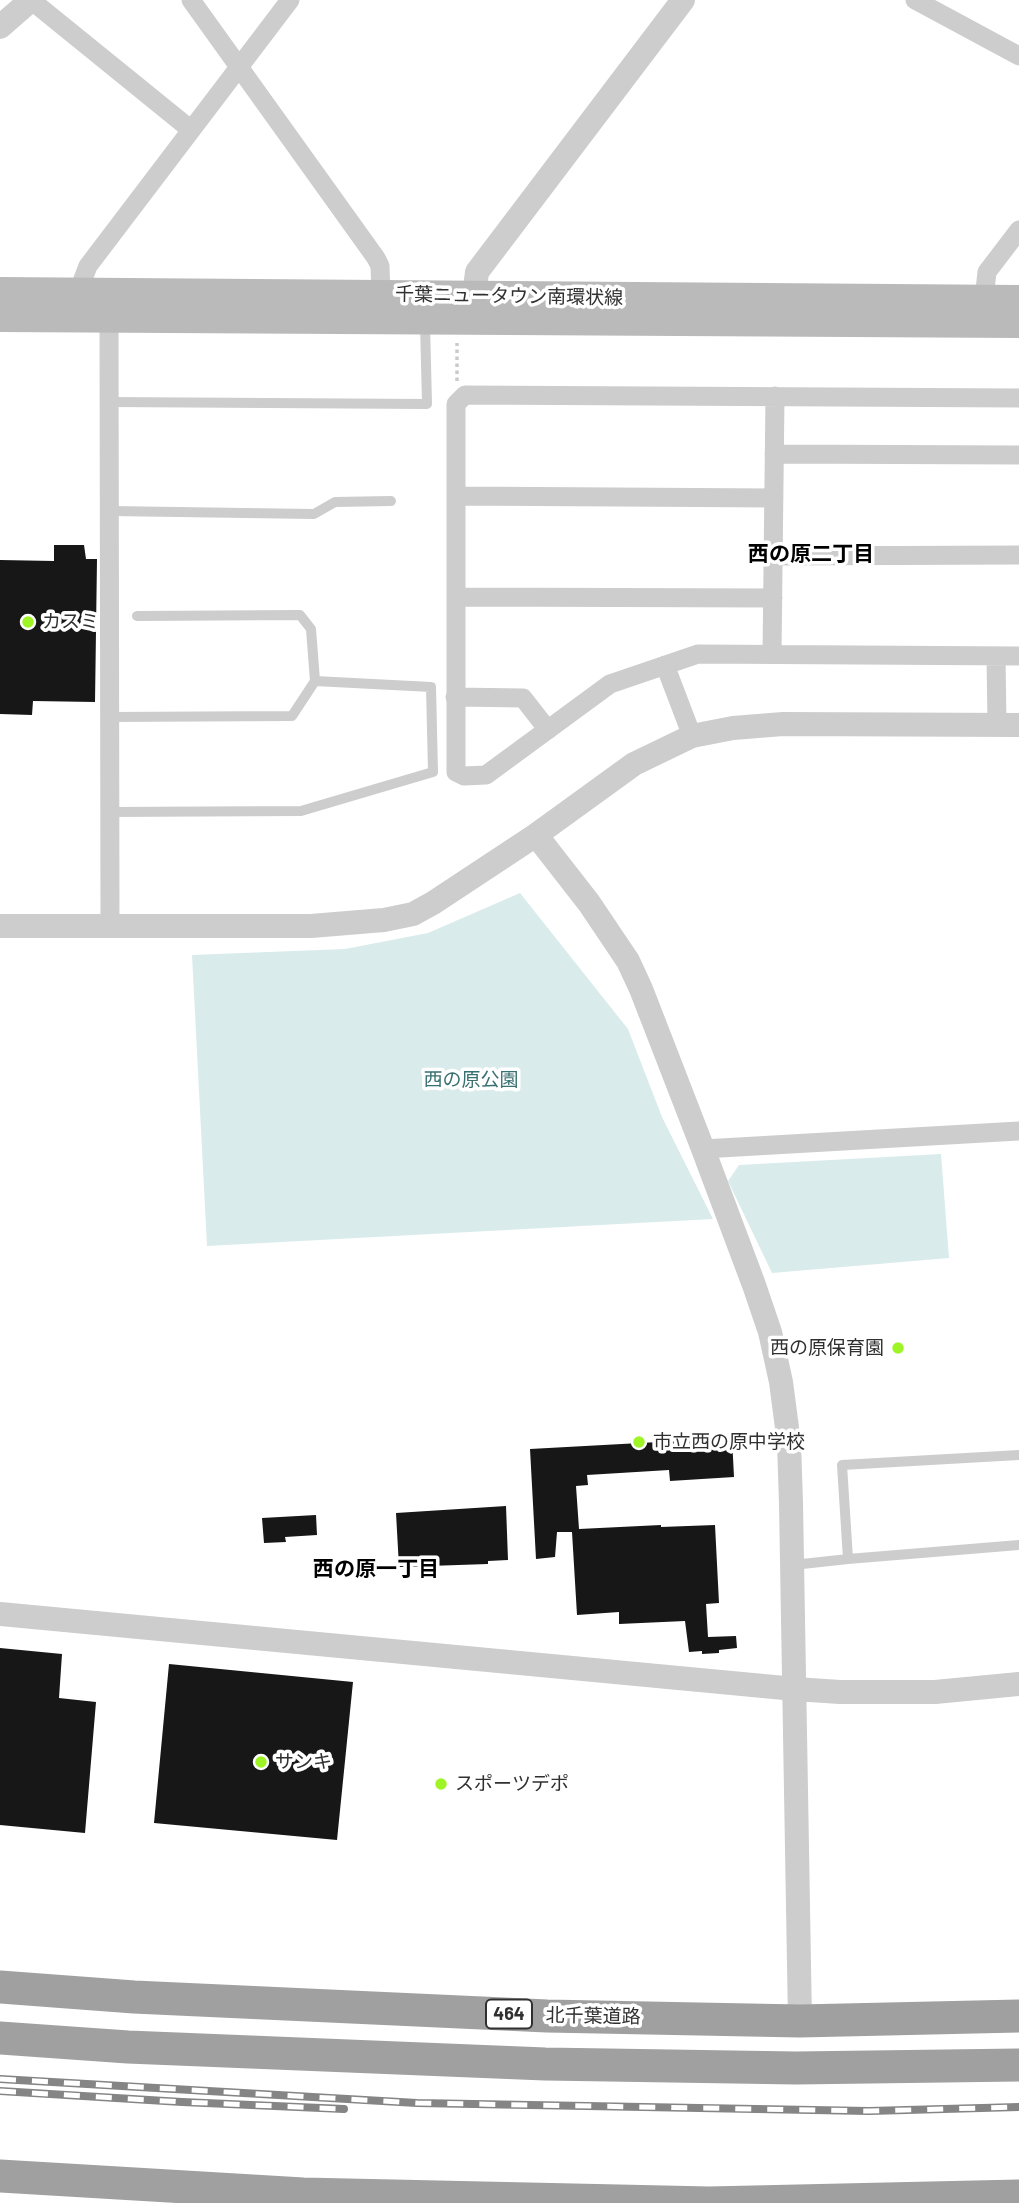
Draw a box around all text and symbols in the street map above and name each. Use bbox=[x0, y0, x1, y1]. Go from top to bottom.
street label: 千葉ニュータウン南環状線 bbox=[395, 283, 623, 309]
district label: 西の原二丁目 bbox=[748, 541, 874, 567]
place label: カスミ bbox=[42, 611, 99, 633]
marker: カスミ bbox=[20, 614, 36, 630]
park label: 西の原公園 bbox=[424, 1069, 518, 1091]
place label: 西の原保育園 bbox=[770, 1337, 884, 1359]
marker: 西の原保育園 bbox=[890, 1340, 906, 1356]
place label: 市立西の原中学校 bbox=[653, 1431, 805, 1453]
marker: 市立西の原中学校 bbox=[631, 1434, 647, 1450]
district label: 西の原一丁目 bbox=[313, 1556, 439, 1582]
place label: サンキ bbox=[275, 1751, 332, 1773]
marker: サンキ bbox=[253, 1754, 269, 1770]
place label: スポーツデポ bbox=[455, 1773, 569, 1795]
marker: スポーツデポ bbox=[433, 1776, 449, 1792]
road number: 464 bbox=[486, 2000, 532, 2028]
street label: 北千葉道路 bbox=[545, 2004, 641, 2028]

